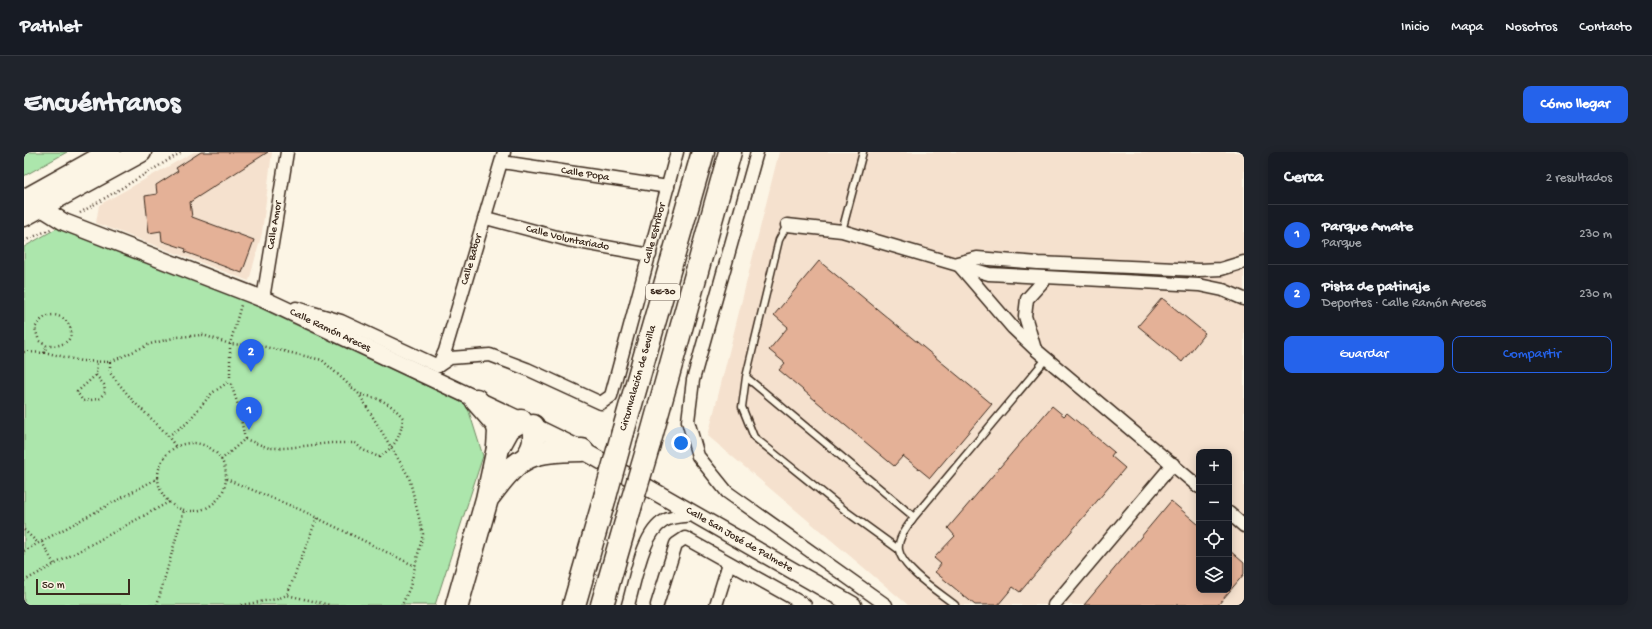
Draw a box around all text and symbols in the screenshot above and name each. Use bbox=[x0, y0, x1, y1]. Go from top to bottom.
text: Pathlet bbox=[20, 16, 81, 39]
text: Inicio bbox=[1401, 19, 1429, 36]
text: Mapa bbox=[1451, 19, 1483, 36]
text: Nosotros bbox=[1505, 19, 1557, 36]
text: Contacto bbox=[1579, 19, 1632, 36]
button: Cómo llegar bbox=[1523, 86, 1628, 123]
text: Encuéntranos bbox=[24, 88, 180, 121]
street label: Calle Popa bbox=[560, 165, 611, 184]
text: Cerca bbox=[1284, 168, 1323, 188]
text: 2 resultados bbox=[1546, 171, 1612, 186]
street label: Calle Amor bbox=[265, 199, 285, 250]
street label: Calle Estribor bbox=[641, 201, 669, 265]
text: Parque Amate bbox=[1322, 218, 1413, 236]
street label: Calle Voluntariado bbox=[524, 223, 610, 253]
text: 1 bbox=[1294, 227, 1300, 242]
text: 230 m bbox=[1579, 227, 1612, 242]
street label: Calle Babor bbox=[459, 232, 486, 286]
text: Parque bbox=[1322, 236, 1362, 251]
text: Pista de patinaje bbox=[1322, 278, 1430, 296]
road number: SE-30 bbox=[646, 284, 680, 300]
text: 2 bbox=[1294, 287, 1300, 302]
text: 230 m bbox=[1579, 287, 1612, 302]
text: Deportes · Calle Ramón Areces bbox=[1322, 296, 1486, 311]
street label: Calle Ramón Areces bbox=[288, 306, 373, 355]
street label: Circunvalación de Sevilla bbox=[618, 323, 659, 432]
button: Guardar bbox=[1284, 336, 1444, 373]
button: Compartir bbox=[1452, 336, 1612, 373]
pin: 2 bbox=[238, 339, 264, 372]
pin: 1 bbox=[236, 397, 262, 430]
your location bbox=[671, 433, 691, 453]
map controls bbox=[1196, 449, 1232, 593]
button: + bbox=[1196, 449, 1232, 485]
button: − bbox=[1196, 485, 1232, 521]
street label: Calle San José de Palmete bbox=[684, 505, 795, 575]
button: locate bbox=[1196, 521, 1232, 557]
button: layers bbox=[1196, 557, 1232, 593]
scale bar bbox=[36, 577, 130, 596]
text: 50 m bbox=[42, 580, 64, 592]

